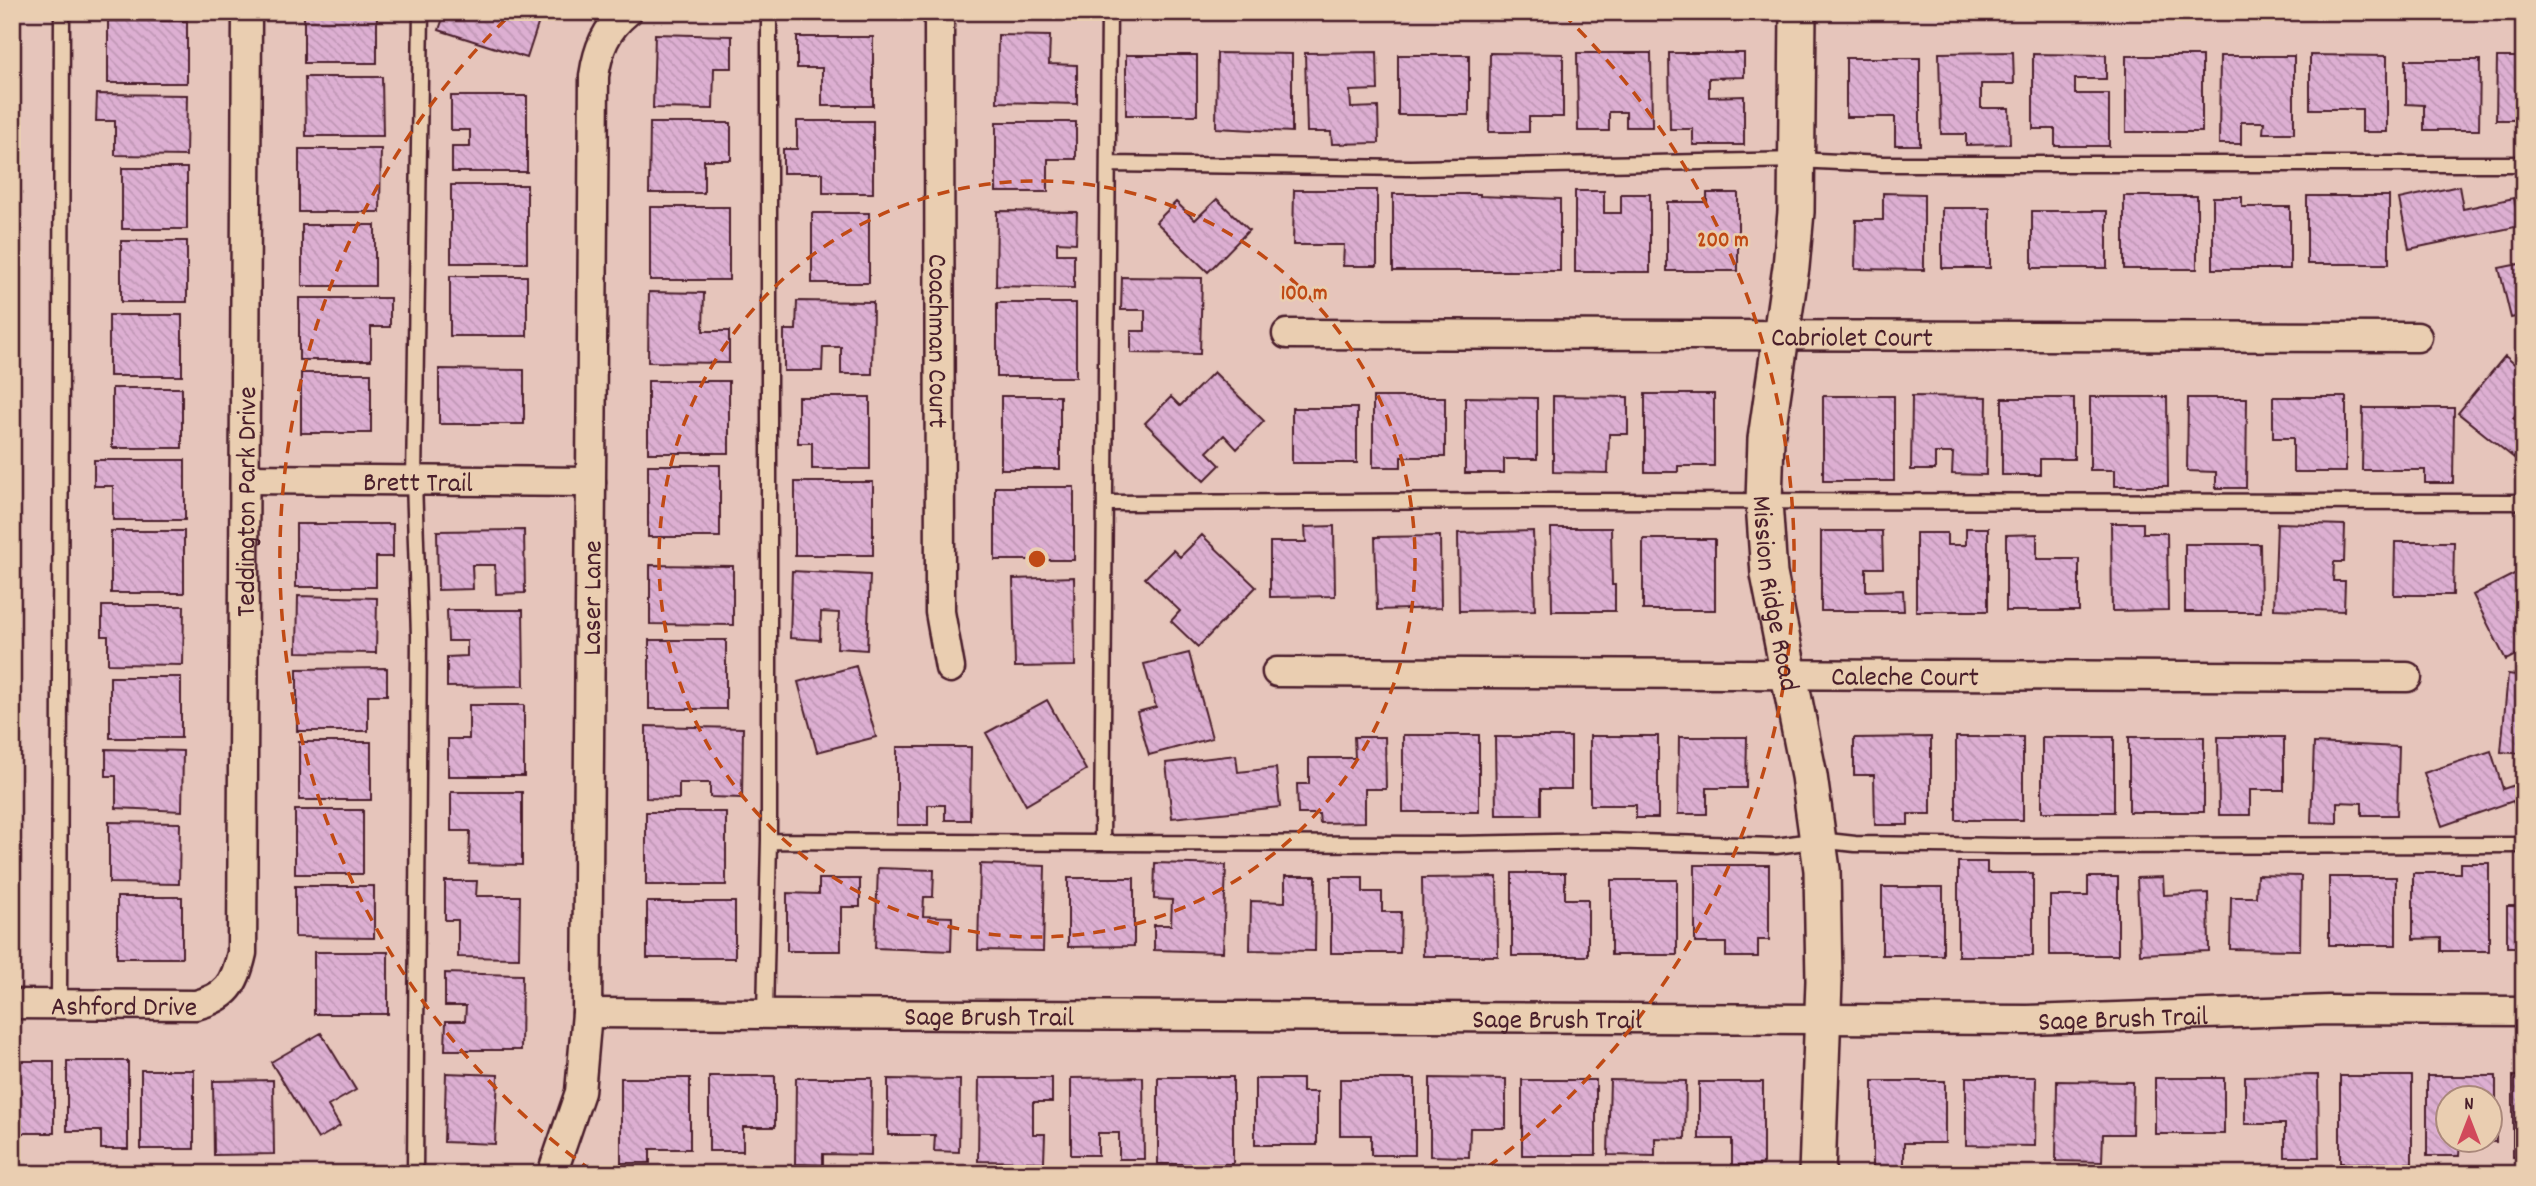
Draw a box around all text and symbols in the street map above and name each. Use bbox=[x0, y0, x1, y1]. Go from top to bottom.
text: 200 m bbox=[1697, 227, 1749, 257]
street label: Coachman Court bbox=[914, 254, 955, 428]
text: 100 m bbox=[1281, 280, 1327, 310]
street label: Cabriolet Court bbox=[1771, 320, 1933, 361]
street label: Teddington Park Drive bbox=[229, 386, 270, 617]
street label: Brett Trail bbox=[363, 465, 473, 506]
street label: Mission Ridge Road bbox=[1739, 494, 1807, 695]
street label: Laser Lane bbox=[575, 540, 616, 656]
centre of rings bbox=[1025, 547, 1049, 571]
street label: Caleche Court bbox=[1831, 659, 1979, 700]
street label: Ashford Drive bbox=[51, 989, 197, 1030]
street label: Sage Brush Trail bbox=[2038, 999, 2209, 1045]
street label: Sage Brush Trail bbox=[904, 1000, 1074, 1040]
street label: Sage Brush Trail bbox=[1472, 1002, 1642, 1043]
north arrow bbox=[2434, 1084, 2504, 1154]
text: N bbox=[2464, 1092, 2474, 1119]

